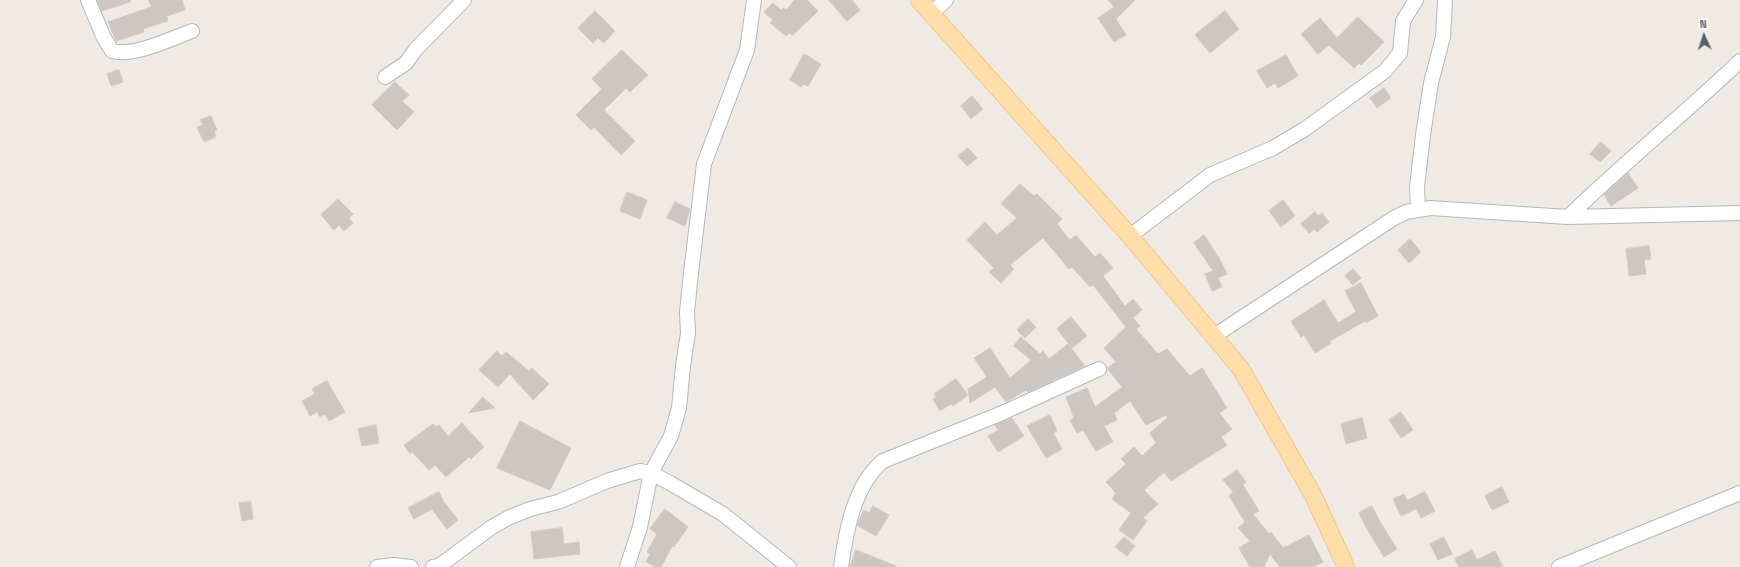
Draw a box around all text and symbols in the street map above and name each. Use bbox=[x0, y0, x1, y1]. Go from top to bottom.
north arrow bbox=[1684, 16, 1724, 56]
text: N bbox=[1699, 17, 1707, 31]

